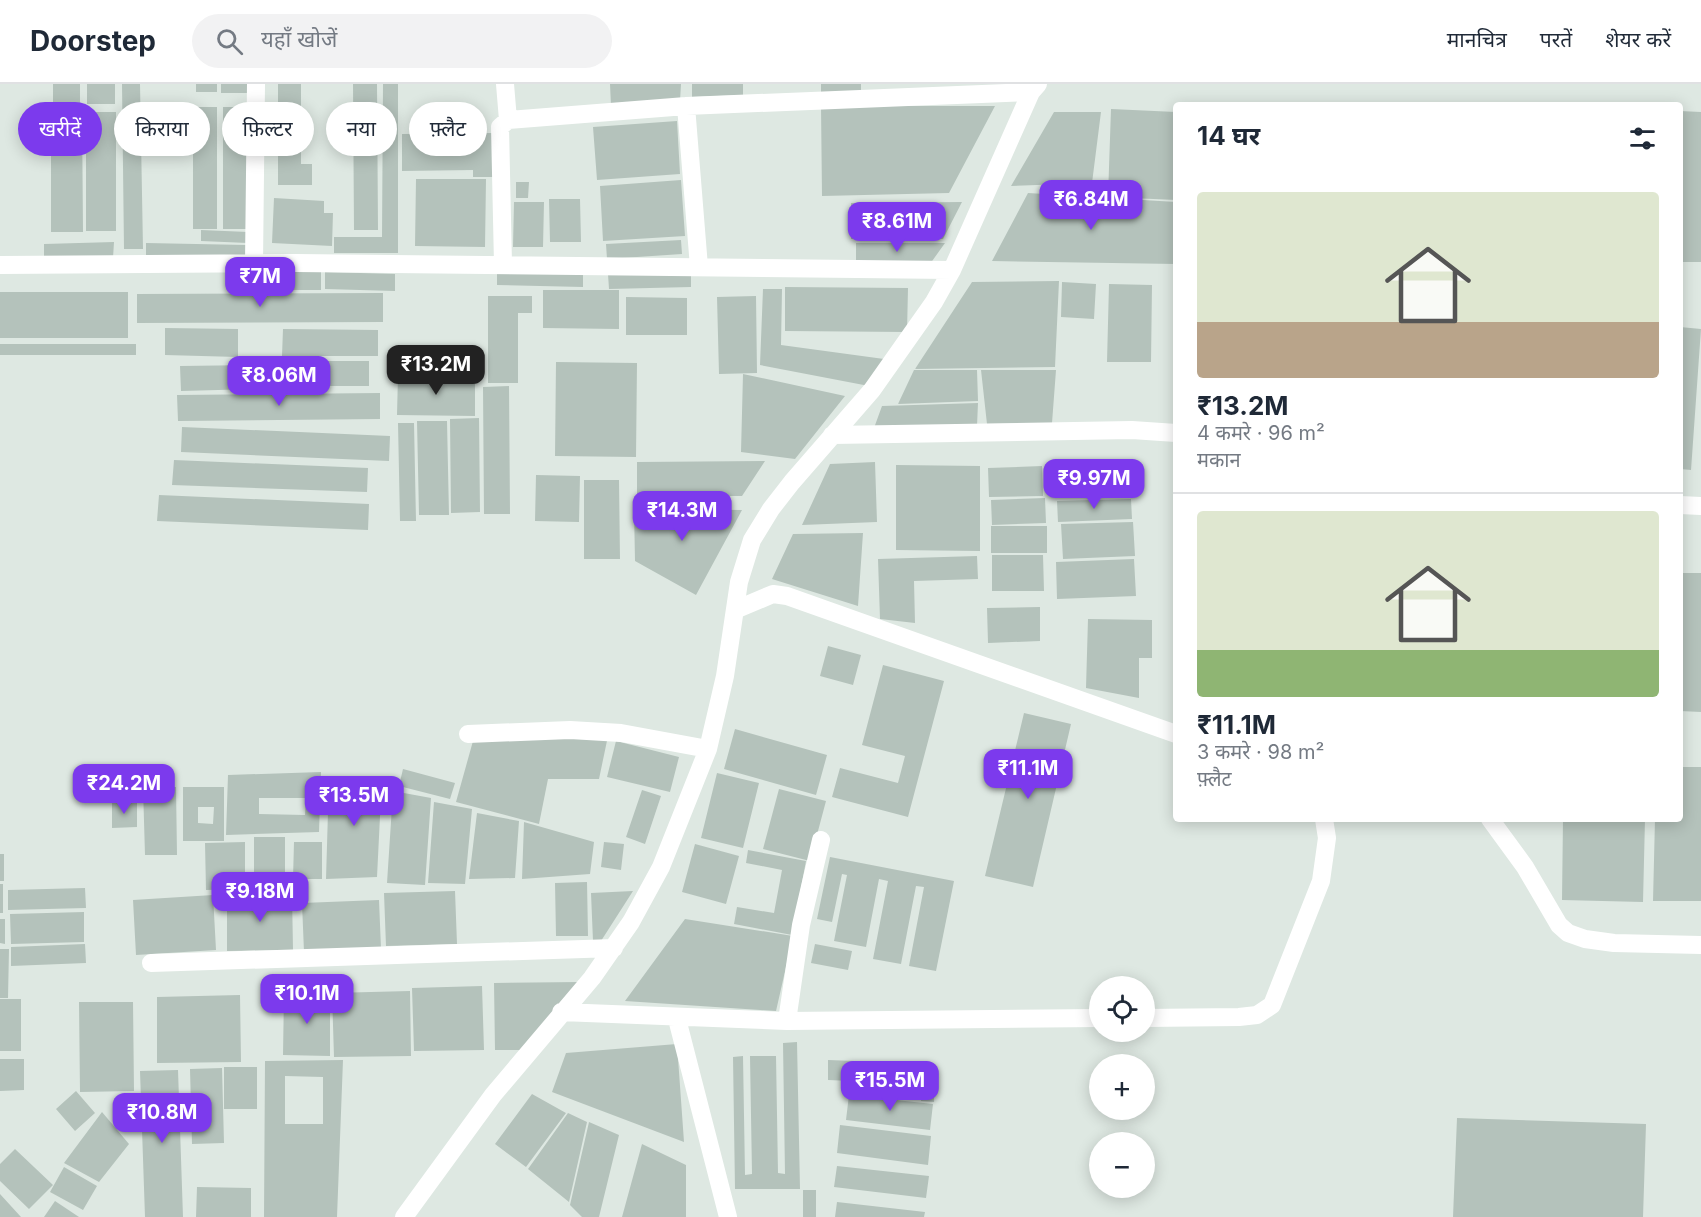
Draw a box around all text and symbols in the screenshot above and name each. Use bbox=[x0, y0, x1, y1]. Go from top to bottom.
search box bbox=[192, 14, 612, 68]
text: Doorstep bbox=[30, 24, 156, 58]
icon: search bbox=[213, 25, 246, 58]
text: यहाँ खोजें bbox=[261, 26, 337, 52]
text: मानचित्र bbox=[1447, 27, 1507, 52]
text: परतें bbox=[1540, 27, 1572, 52]
text: शेयर करें bbox=[1605, 27, 1671, 52]
chip: खरीदें bbox=[18, 102, 102, 156]
chip: किराया bbox=[114, 102, 210, 156]
chip: फ़िल्टर bbox=[222, 102, 314, 156]
chip: नया bbox=[326, 102, 397, 156]
chip: फ़्लैट bbox=[409, 102, 487, 156]
text: 14 घर bbox=[1197, 120, 1260, 151]
icon: filters bbox=[1626, 122, 1659, 155]
pin: ₹6.84M bbox=[1042, 180, 1140, 231]
text: ₹6.84M bbox=[1053, 187, 1129, 211]
pin: ₹8.61M bbox=[848, 202, 946, 253]
text: ₹8.61M bbox=[862, 209, 932, 233]
icon: home bbox=[1374, 231, 1482, 339]
pin: ₹7M bbox=[231, 257, 289, 308]
text: ₹7M bbox=[239, 264, 281, 288]
pin: ₹13.2M bbox=[387, 345, 485, 396]
text: ₹13.2M bbox=[401, 352, 471, 376]
pin: ₹8.06M bbox=[230, 356, 328, 407]
text: ₹8.06M bbox=[241, 363, 317, 387]
text: ₹13.2M bbox=[1197, 390, 1289, 421]
text: 4 कमरे · 96 m² bbox=[1197, 421, 1325, 445]
text: मकान bbox=[1197, 448, 1241, 472]
pin: ₹9.97M bbox=[1045, 459, 1143, 510]
text: ₹9.97M bbox=[1057, 466, 1131, 490]
pin: ₹14.3M bbox=[633, 491, 731, 542]
text: ₹14.3M bbox=[647, 498, 717, 522]
icon: home bbox=[1374, 550, 1482, 658]
text: ₹11.1M bbox=[1197, 709, 1276, 740]
text: 3 कमरे · 98 m² bbox=[1197, 740, 1324, 764]
pin: ₹11.1M bbox=[979, 749, 1077, 800]
text: ₹11.1M bbox=[998, 756, 1058, 780]
pin: ₹24.2M bbox=[75, 764, 173, 815]
text: फ़्लैट bbox=[1197, 767, 1232, 791]
text: ₹24.2M bbox=[87, 771, 161, 795]
pin: ₹13.5M bbox=[305, 776, 403, 827]
text: ₹13.5M bbox=[319, 783, 389, 807]
pin: ₹9.18M bbox=[211, 872, 309, 923]
text: ₹9.18M bbox=[226, 879, 294, 903]
pin: ₹10.1M bbox=[258, 974, 356, 1025]
map controls bbox=[1089, 976, 1155, 1198]
button: locate bbox=[1089, 976, 1155, 1042]
text: ₹10.1M bbox=[274, 981, 340, 1005]
button: + bbox=[1089, 1054, 1155, 1120]
pin: ₹15.5M bbox=[841, 1061, 939, 1112]
text: ₹15.5M bbox=[855, 1068, 925, 1092]
pin: ₹10.8M bbox=[113, 1093, 211, 1144]
text: ₹10.8M bbox=[127, 1100, 197, 1124]
button: − bbox=[1089, 1132, 1155, 1198]

